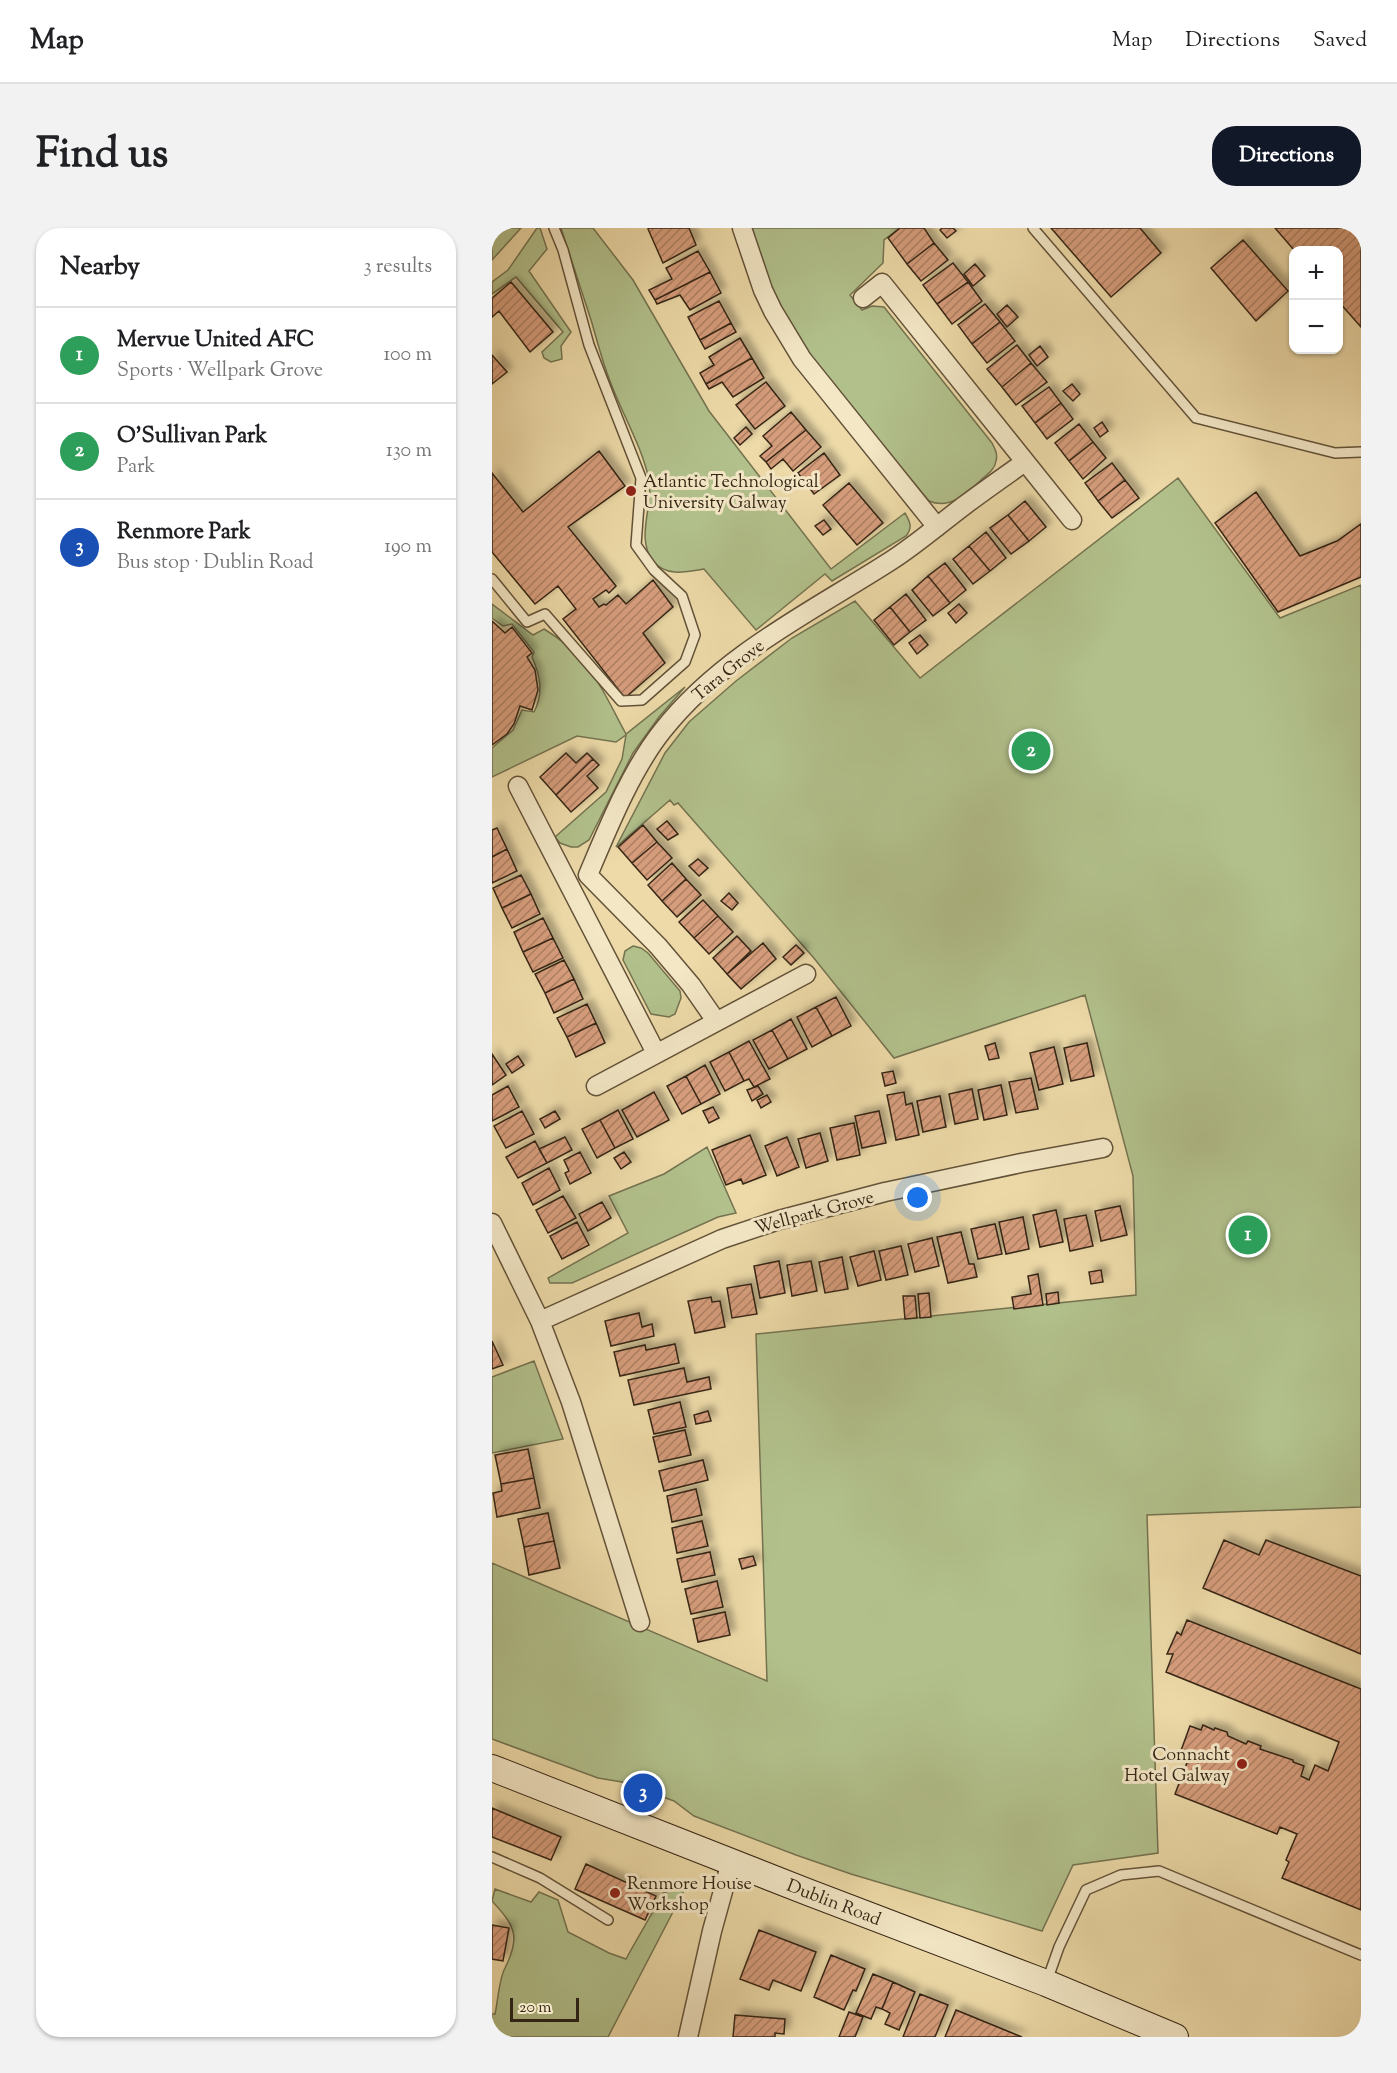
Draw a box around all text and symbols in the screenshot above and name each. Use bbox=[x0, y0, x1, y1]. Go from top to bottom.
text: Map bbox=[30, 21, 84, 61]
text: Map bbox=[1112, 26, 1152, 56]
text: Directions bbox=[1185, 26, 1280, 56]
text: Saved bbox=[1313, 26, 1367, 56]
text: Find us bbox=[36, 126, 168, 186]
button: Directions bbox=[1212, 126, 1361, 186]
map controls bbox=[1289, 246, 1343, 354]
button: + bbox=[1289, 246, 1343, 300]
text: Nearby bbox=[60, 249, 140, 286]
text: 3 results bbox=[363, 253, 432, 282]
button: − bbox=[1289, 300, 1343, 354]
text: Mervue United AFC bbox=[117, 325, 314, 357]
text: 1 bbox=[76, 341, 83, 370]
text: 100 m bbox=[383, 341, 432, 370]
text: Sports · Wellpark Grove bbox=[117, 357, 323, 386]
text: O'Sullivan Park bbox=[117, 421, 267, 453]
text: 2 bbox=[75, 437, 84, 466]
text: 130 m bbox=[386, 437, 432, 466]
text: Park bbox=[117, 453, 155, 482]
place label: Atlantic Technological University Galway bbox=[643, 470, 819, 517]
marker: Atlantic Technological University Galway bbox=[624, 484, 638, 498]
text: Renmore Park bbox=[117, 517, 251, 549]
text: 3 bbox=[75, 533, 84, 562]
text: 190 m bbox=[384, 533, 432, 562]
text: Bus stop · Dublin Road bbox=[117, 549, 314, 578]
street label: Tara Grove bbox=[688, 634, 771, 709]
pin: 2 bbox=[1012, 728, 1050, 774]
your location bbox=[903, 1183, 932, 1212]
street label: Wellpark Grove bbox=[752, 1185, 877, 1242]
pin: 1 bbox=[1228, 1212, 1268, 1258]
place label: Connacht Hotel Galway bbox=[1124, 1743, 1230, 1790]
marker: Connacht Hotel Galway bbox=[1235, 1757, 1249, 1771]
pin: 3 bbox=[624, 1770, 662, 1816]
place label: Renmore House Workshop bbox=[627, 1872, 752, 1919]
street label: Dublin Road bbox=[782, 1874, 884, 1934]
marker: Renmore House Workshop bbox=[608, 1886, 622, 1900]
scale bar bbox=[510, 1995, 579, 2022]
text: 20 m bbox=[519, 1997, 552, 2020]

